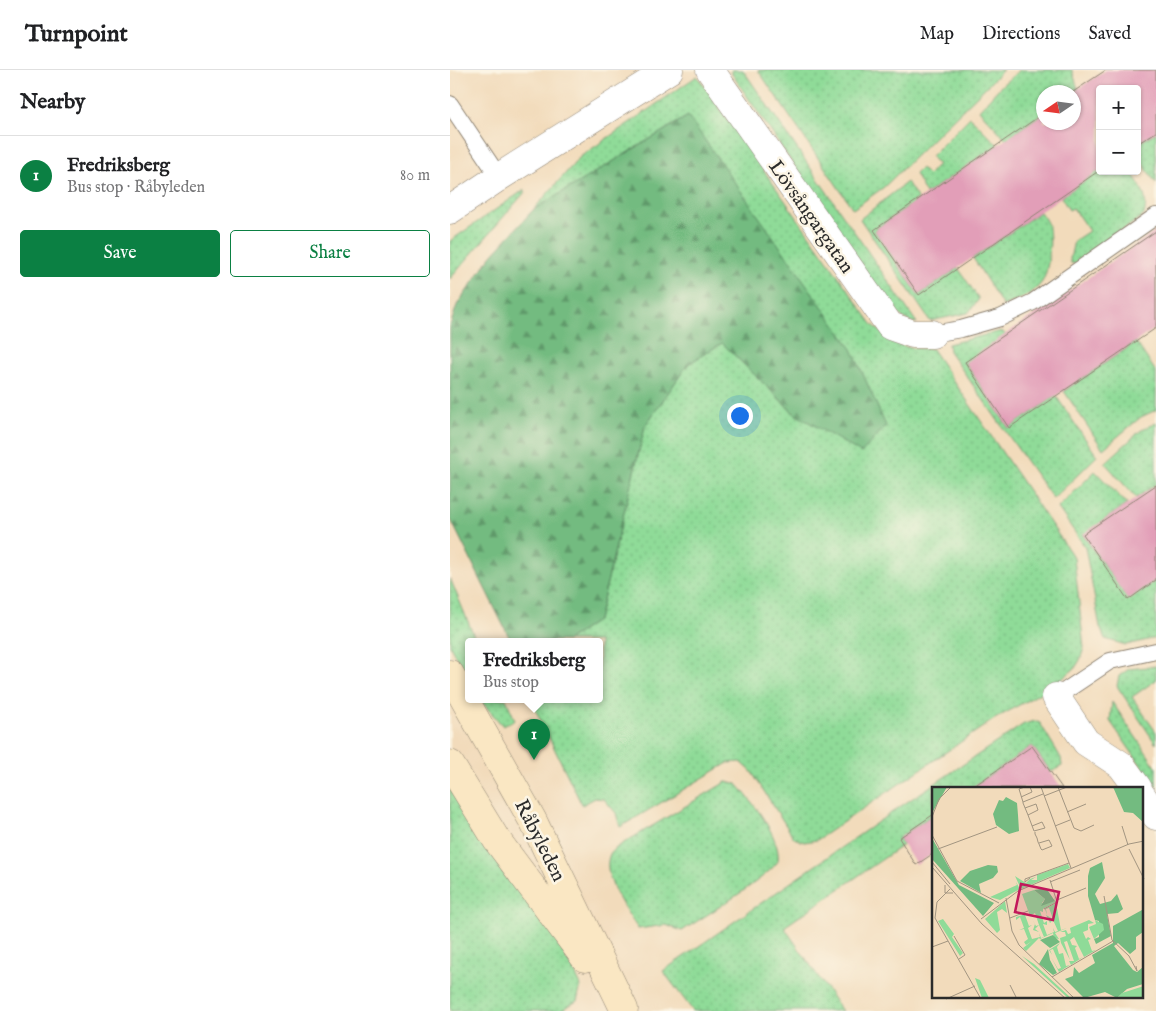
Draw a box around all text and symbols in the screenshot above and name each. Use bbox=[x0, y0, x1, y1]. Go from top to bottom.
text: Turnpoint bbox=[25, 19, 128, 50]
text: Map bbox=[920, 23, 954, 46]
text: Directions bbox=[982, 23, 1060, 46]
text: Saved bbox=[1088, 23, 1131, 46]
north arrow bbox=[1036, 85, 1081, 130]
map controls bbox=[1096, 85, 1141, 175]
button: + bbox=[1096, 85, 1141, 130]
text: Nearby bbox=[20, 89, 85, 116]
button: − bbox=[1096, 130, 1141, 175]
text: Fredriksberg bbox=[67, 154, 170, 178]
street label: Lövsångargatan bbox=[762, 155, 859, 279]
text: 1 bbox=[33, 166, 39, 186]
text: 80 m bbox=[400, 166, 430, 186]
text: Bus stop · Råbyleden bbox=[67, 178, 205, 198]
button: Save bbox=[20, 230, 220, 277]
button: Share bbox=[230, 230, 430, 277]
your location bbox=[727, 403, 753, 429]
popup bbox=[465, 638, 603, 703]
text: Fredriksberg bbox=[483, 649, 585, 673]
text: Bus stop bbox=[483, 673, 539, 693]
pin: 1 bbox=[518, 719, 550, 760]
inset map bbox=[932, 787, 1144, 998]
street label: Råbyleden bbox=[508, 795, 571, 886]

